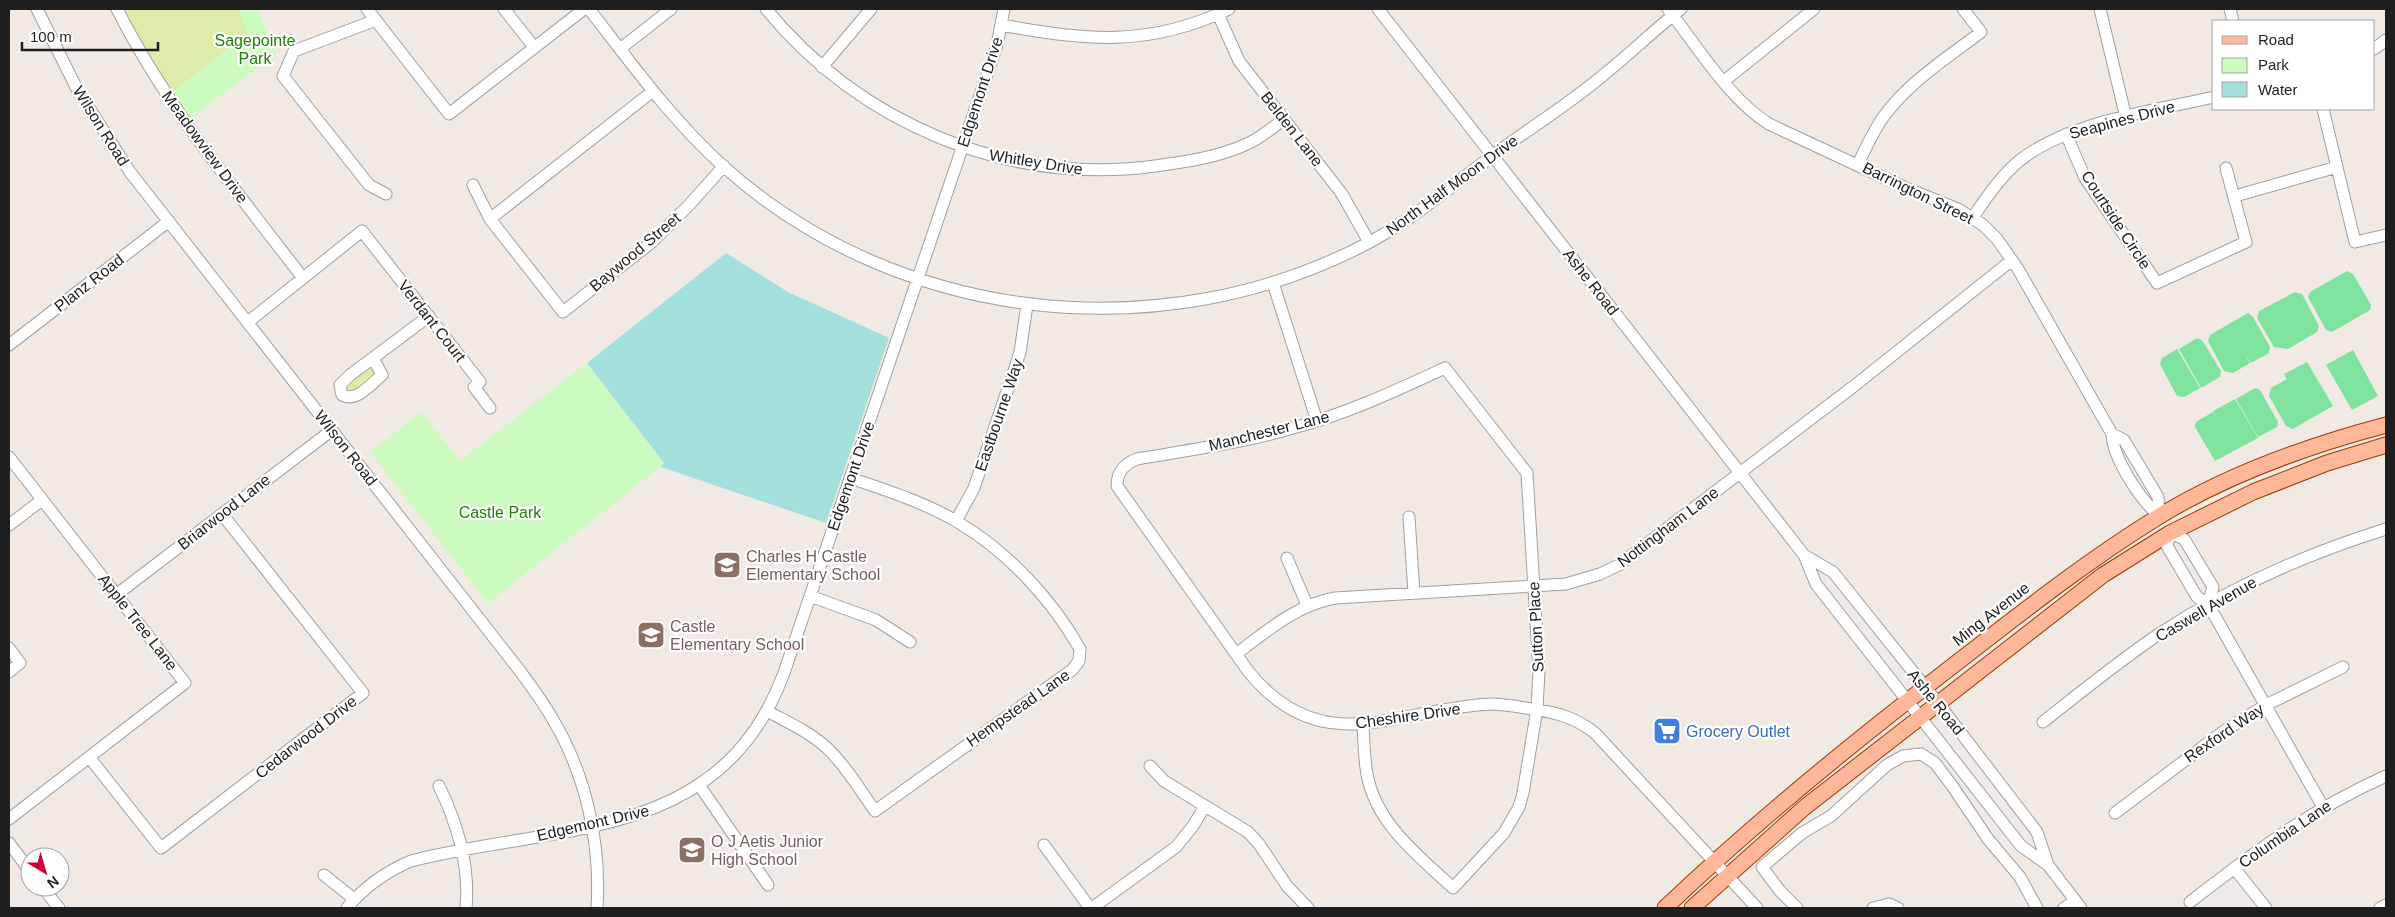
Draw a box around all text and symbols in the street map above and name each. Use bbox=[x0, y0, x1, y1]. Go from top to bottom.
scale bar bbox=[22, 20, 159, 52]
legend bbox=[2212, 20, 2375, 110]
text: 100 m bbox=[30, 28, 72, 45]
text: Road bbox=[2258, 31, 2294, 48]
park label: Sagepointe Park bbox=[215, 32, 296, 67]
street label: Edgemont Drive bbox=[954, 35, 1006, 149]
text: Park bbox=[2258, 56, 2289, 73]
text: Water bbox=[2258, 81, 2297, 98]
street label: Wilson Road bbox=[70, 83, 132, 169]
street label: Meadowview Drive bbox=[159, 88, 251, 206]
street label: Belden Lane bbox=[1258, 88, 1326, 170]
street label: Seapines Drive bbox=[2067, 98, 2177, 142]
street label: North Half Moon Drive bbox=[1383, 132, 1521, 238]
street label: Whitley Drive bbox=[988, 146, 1084, 178]
street label: Barrington Street bbox=[1860, 159, 1977, 227]
street label: Courtside Circle bbox=[2078, 168, 2154, 272]
street label: Baywood Street bbox=[586, 209, 684, 295]
street label: Ashe Road bbox=[1560, 246, 1622, 318]
street label: Planz Road bbox=[51, 251, 127, 315]
street label: Verdant Court bbox=[395, 277, 469, 366]
street label: Eastbourne Way bbox=[972, 357, 1026, 473]
street label: Wilson Road bbox=[311, 407, 381, 489]
street label: Manchester Lane bbox=[1207, 408, 1331, 454]
street label: Edgemont Drive bbox=[824, 419, 878, 533]
street label: Briarwood Lane bbox=[175, 471, 273, 553]
street label: Nottingham Lane bbox=[1614, 483, 1722, 570]
park label: Castle Park bbox=[459, 504, 542, 521]
place label: Charles H Castle Elementary School bbox=[746, 548, 880, 583]
school or university icon: Charles H Castle Elementary School bbox=[712, 550, 742, 580]
street label: Apple Tree Lane bbox=[95, 571, 181, 674]
street label: Caswell Avenue bbox=[2153, 573, 2260, 645]
street label: Ming Avenue bbox=[1949, 579, 2033, 649]
street label: Sutton Place bbox=[1525, 581, 1547, 673]
place label: Castle Elementary School bbox=[670, 618, 804, 653]
school or university icon: Castle Elementary School bbox=[636, 620, 666, 650]
street label: Hempstead Lane bbox=[963, 666, 1073, 750]
street label: Ashe Road bbox=[1904, 666, 1968, 738]
street label: Cedarwood Drive bbox=[252, 692, 360, 782]
street label: Cheshire Drive bbox=[1354, 700, 1462, 732]
street label: Rexford Way bbox=[2181, 700, 2267, 766]
supermarket icon: Grocery Outlet bbox=[1652, 716, 1682, 746]
place label: Grocery Outlet bbox=[1686, 723, 1791, 740]
street label: Columbia Lane bbox=[2236, 797, 2334, 871]
street label: Edgemont Drive bbox=[535, 802, 651, 844]
place label: O J Aetis Junior High School bbox=[711, 833, 824, 868]
school or university icon: O J Aetis Junior High School bbox=[677, 835, 707, 865]
north arrow bbox=[20, 847, 70, 897]
text: N bbox=[44, 873, 62, 892]

